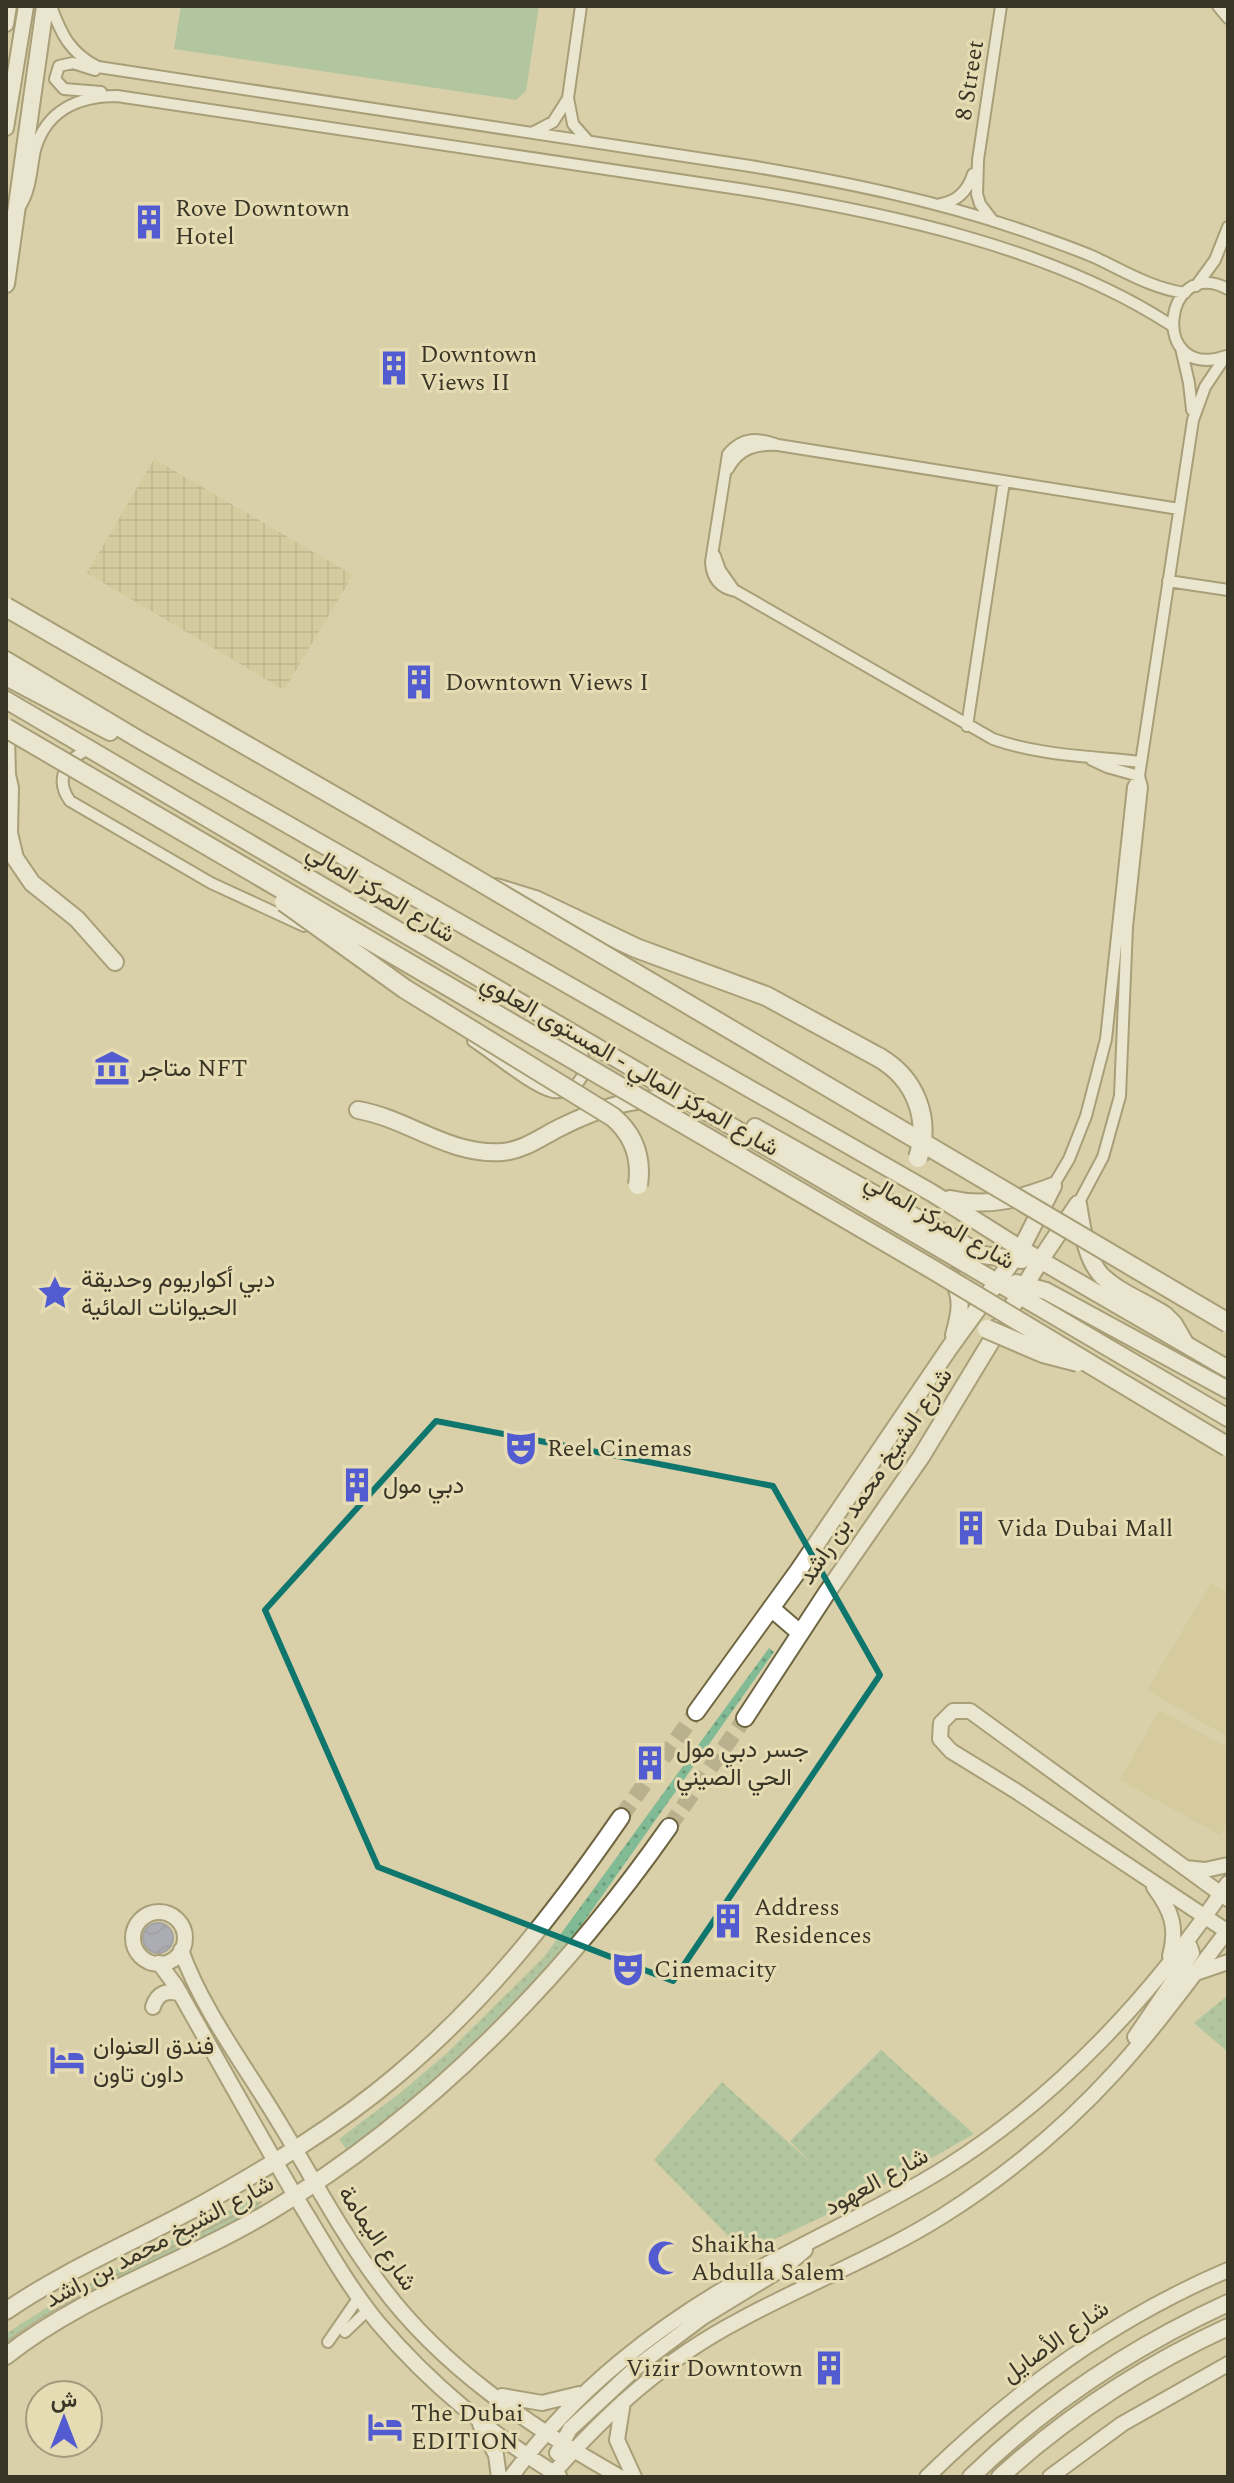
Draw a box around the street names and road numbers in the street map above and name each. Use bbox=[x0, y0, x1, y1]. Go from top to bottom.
street label: 8 Street bbox=[946, 37, 994, 123]
street label: شارع المركز المالي bbox=[299, 835, 462, 953]
street label: شارع المركز المالي - المستوى العلوي bbox=[473, 965, 786, 1166]
street label: شارع المركز المالي bbox=[858, 1164, 1021, 1280]
street label: شارع الشيخ محمد بن راشد bbox=[789, 1361, 962, 1593]
street label: شارع العهود bbox=[818, 2138, 935, 2225]
street label: شارع الشيخ محمد بن راشد bbox=[38, 2166, 281, 2318]
street label: شارع اليمامة bbox=[328, 2178, 426, 2299]
street label: شارع الأصايل bbox=[994, 2291, 1117, 2392]

